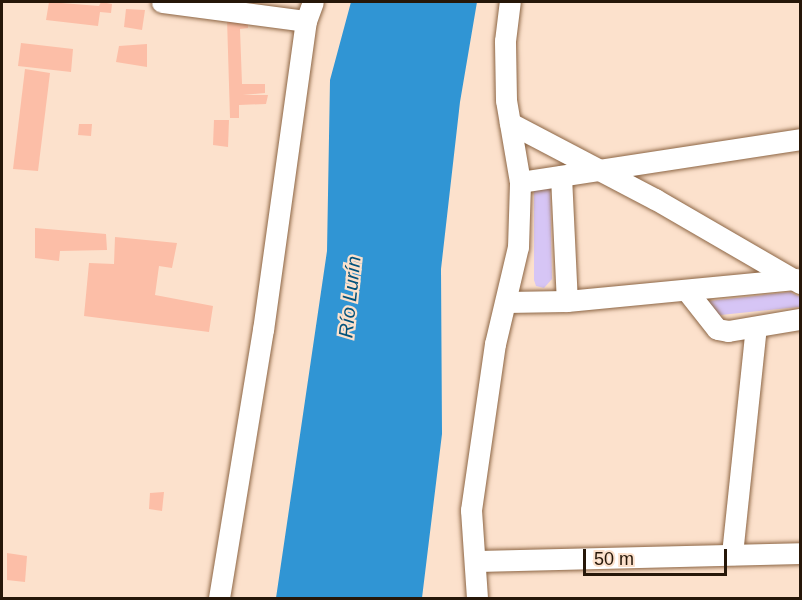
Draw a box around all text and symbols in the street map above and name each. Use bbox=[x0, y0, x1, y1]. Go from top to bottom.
water label: Río Lurín bbox=[334, 255, 366, 339]
scale bar bbox=[586, 537, 730, 575]
text: 50 m bbox=[594, 549, 634, 569]

